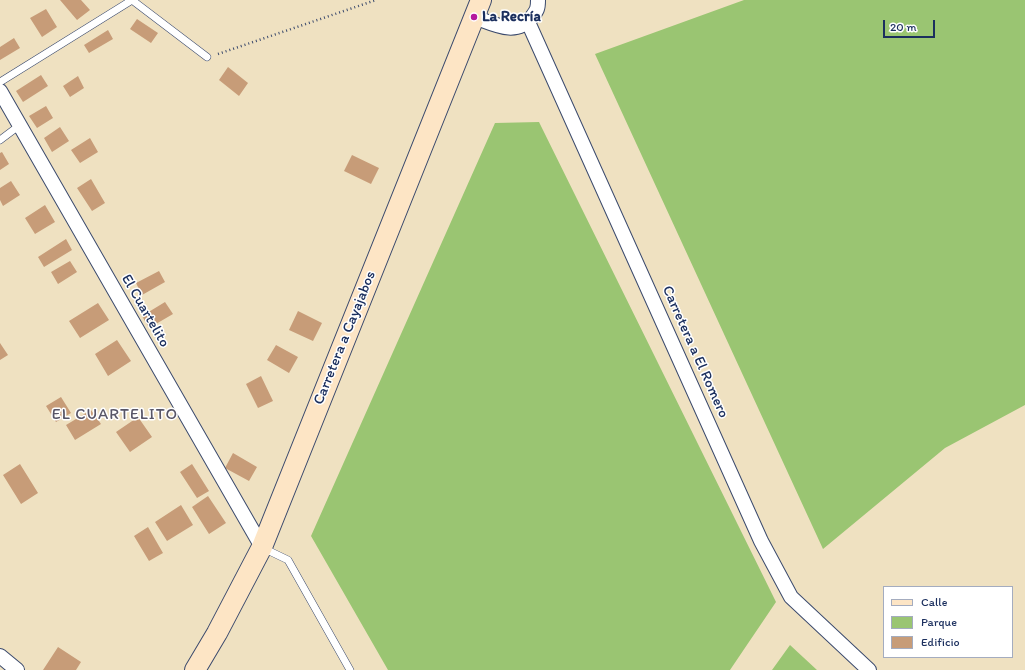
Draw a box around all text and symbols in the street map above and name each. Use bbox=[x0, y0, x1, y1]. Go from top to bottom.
place label: La Recría bbox=[482, 8, 541, 26]
marker: La Recría bbox=[469, 12, 479, 22]
scale bar bbox=[885, 12, 937, 38]
text: 20 m bbox=[890, 20, 917, 34]
street label: Carretera a Cayajabos bbox=[310, 268, 380, 408]
street label: El Cuartelito bbox=[117, 271, 173, 351]
street label: Carretera a El Romero bbox=[658, 283, 732, 421]
district label: EL CUARTELITO bbox=[52, 405, 178, 425]
legend bbox=[883, 586, 1013, 658]
text: Calle bbox=[921, 595, 947, 609]
text: Parque bbox=[921, 615, 957, 629]
text: Edificio bbox=[921, 635, 960, 649]

